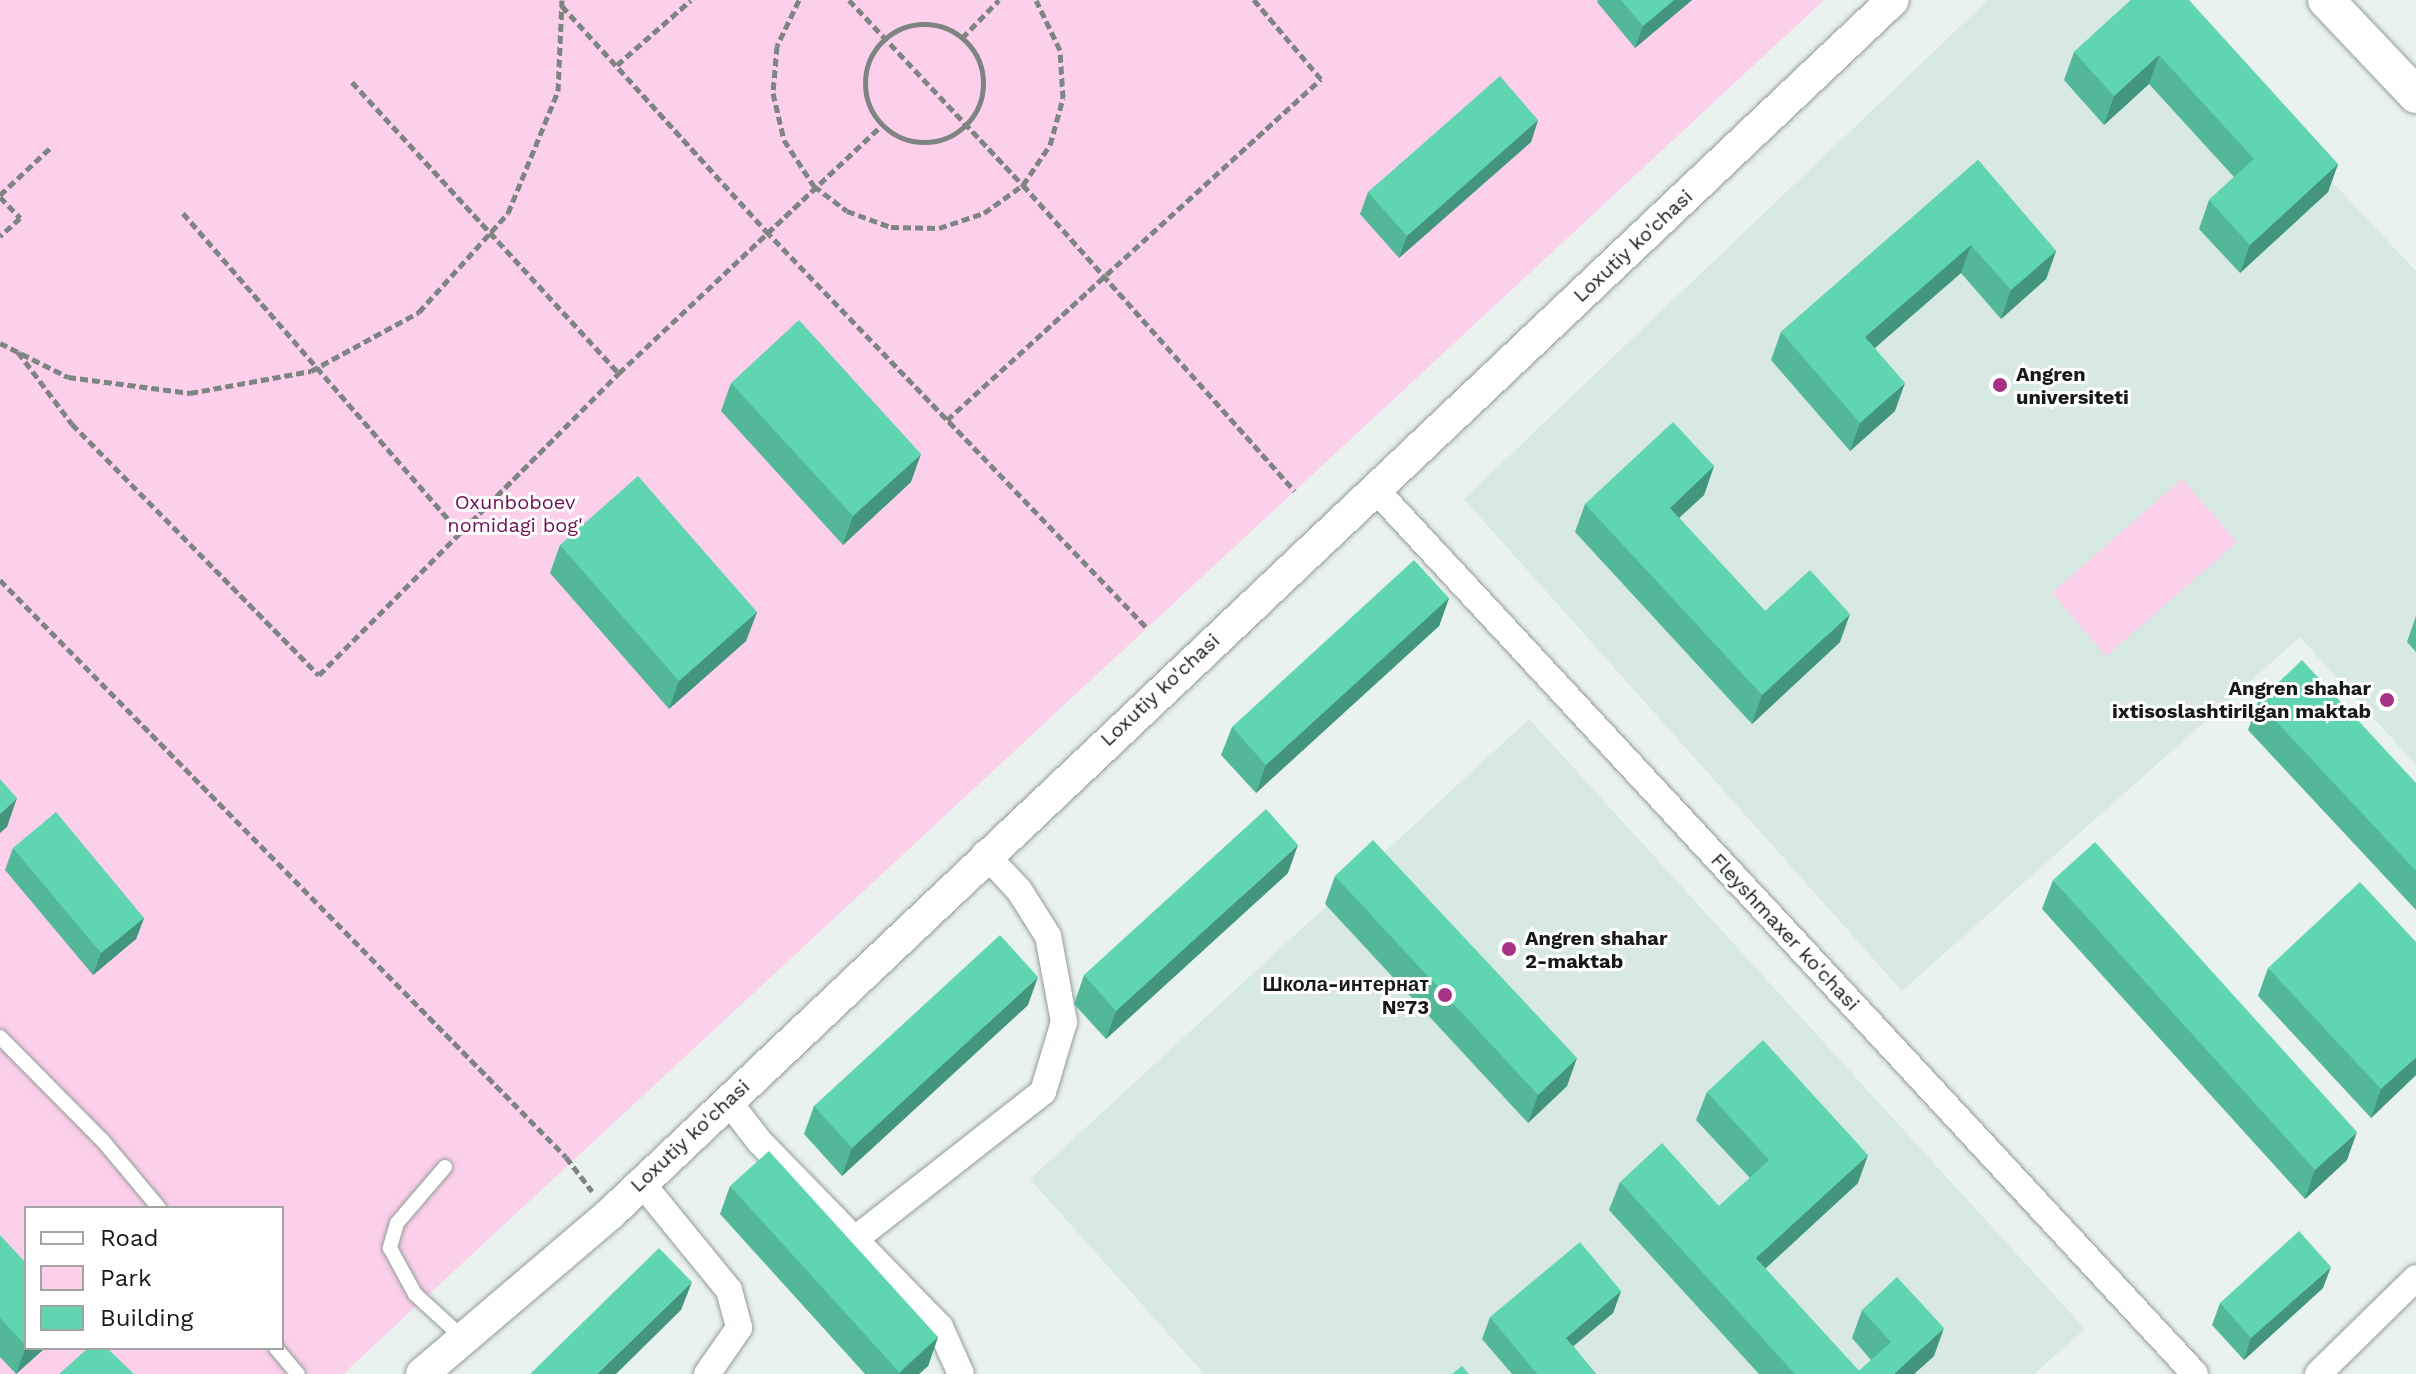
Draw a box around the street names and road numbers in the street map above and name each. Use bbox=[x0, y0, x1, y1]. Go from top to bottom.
street label: Loxutiy ko'chasi bbox=[1568, 184, 1698, 308]
street label: Loxutiy ko'chasi bbox=[1095, 628, 1225, 752]
street label: Fleyshmaxer ko'chasi bbox=[1706, 848, 1864, 1016]
street label: Loxutiy ko'chasi bbox=[625, 1074, 755, 1198]

